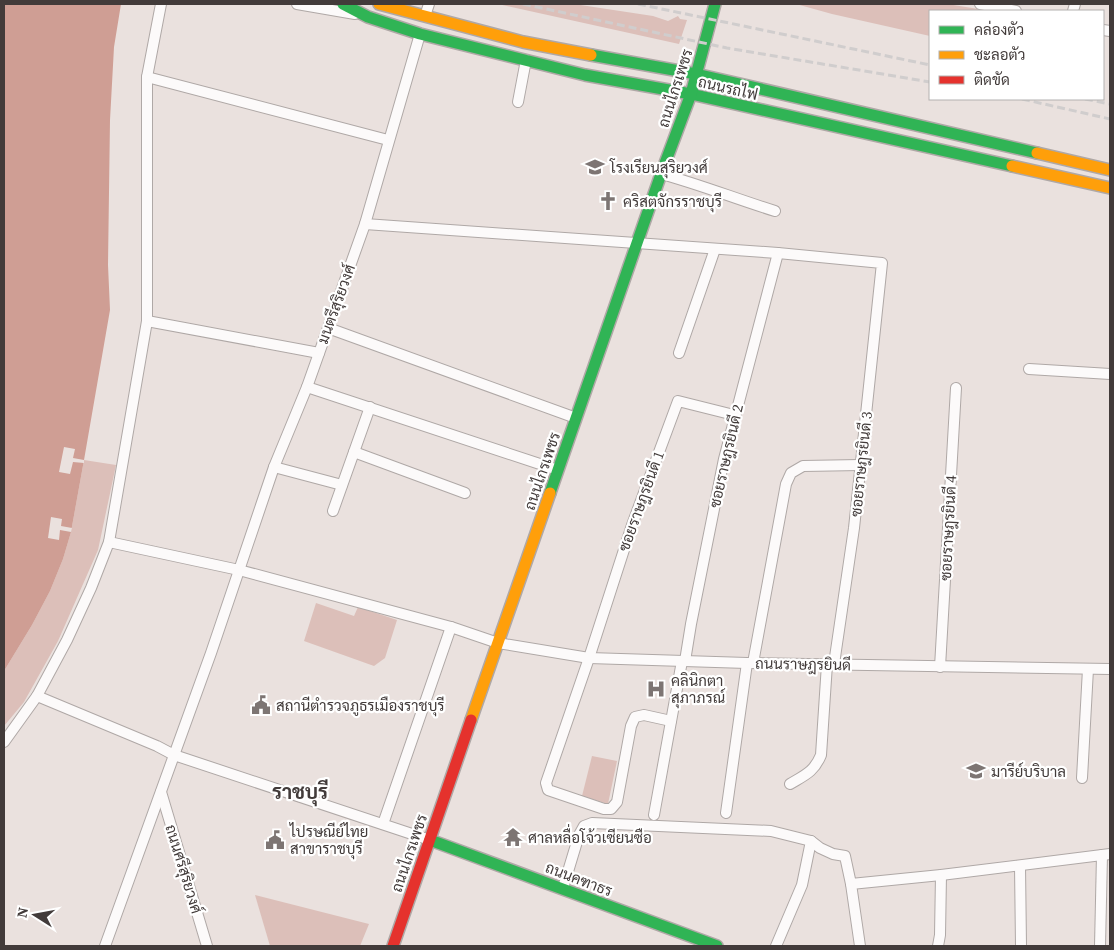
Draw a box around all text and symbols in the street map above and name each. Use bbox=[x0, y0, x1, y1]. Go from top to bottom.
legend bbox=[929, 10, 1104, 100]
text: คล่องตัว bbox=[974, 19, 1024, 40]
text: ชะลอตัว bbox=[974, 44, 1025, 65]
street label: ถนนไกรเพชร bbox=[652, 46, 698, 130]
text: ติดขัด bbox=[974, 69, 1010, 90]
street label: ถนนรถไฟ bbox=[696, 71, 760, 105]
school or university icon: โรงเรียนสุริยวงศ์ bbox=[584, 156, 606, 178]
place label: โรงเรียนสุริยวงศ์ bbox=[609, 157, 708, 179]
church icon: คริสตจักรราชบุรี bbox=[597, 190, 619, 212]
place label: คริสตจักรราชบุรี bbox=[623, 191, 722, 213]
street label: มนตรีสุริยวงศ์ bbox=[312, 261, 361, 347]
street label: ซอยราษฎรยินดี 2 bbox=[704, 402, 748, 510]
street label: ซอยราษฎรยินดี 3 bbox=[845, 410, 877, 518]
street label: ถนนไกรเพชร bbox=[519, 429, 565, 513]
street label: ซอยราษฎรยินดี 1 bbox=[613, 448, 669, 554]
street label: ซอยราษฎรยินดี 4 bbox=[935, 474, 961, 581]
street label: ถนนราษฎรยินดี bbox=[755, 653, 851, 675]
place label: คลินิกตา สุภาภรณ์ bbox=[671, 670, 725, 709]
hospital icon: คลินิกตา สุภาภรณ์ bbox=[645, 678, 667, 700]
public building icon: สถานีตำรวจภูธรเมืองราชบุรี bbox=[250, 694, 272, 716]
place label: สถานีตำรวจภูธรเมืองราชบุรี bbox=[276, 695, 445, 717]
school or university icon: มารีย์บริบาล bbox=[965, 760, 987, 782]
place label: มารีย์บริบาล bbox=[991, 761, 1066, 782]
district label: ราชบุรี bbox=[272, 778, 328, 807]
street label: ถนนไกรเพชร bbox=[386, 811, 432, 895]
place label: ไปรษณีย์ไทย สาขาราชบุรี bbox=[289, 821, 368, 860]
street label: ถนนศรีสุริยวงศ์ bbox=[160, 822, 208, 916]
place label: ศาลหลื่อโจ้วเซียนซือ bbox=[528, 823, 652, 848]
temple icon: ศาลหลื่อโจ้วเซียนซือ bbox=[502, 826, 524, 848]
public building icon: ไปรษณีย์ไทย สาขาราชบุรี bbox=[264, 829, 286, 851]
street label: ถนนคฑาธร bbox=[542, 857, 616, 901]
north arrow bbox=[10, 890, 60, 940]
text: N bbox=[11, 906, 33, 919]

